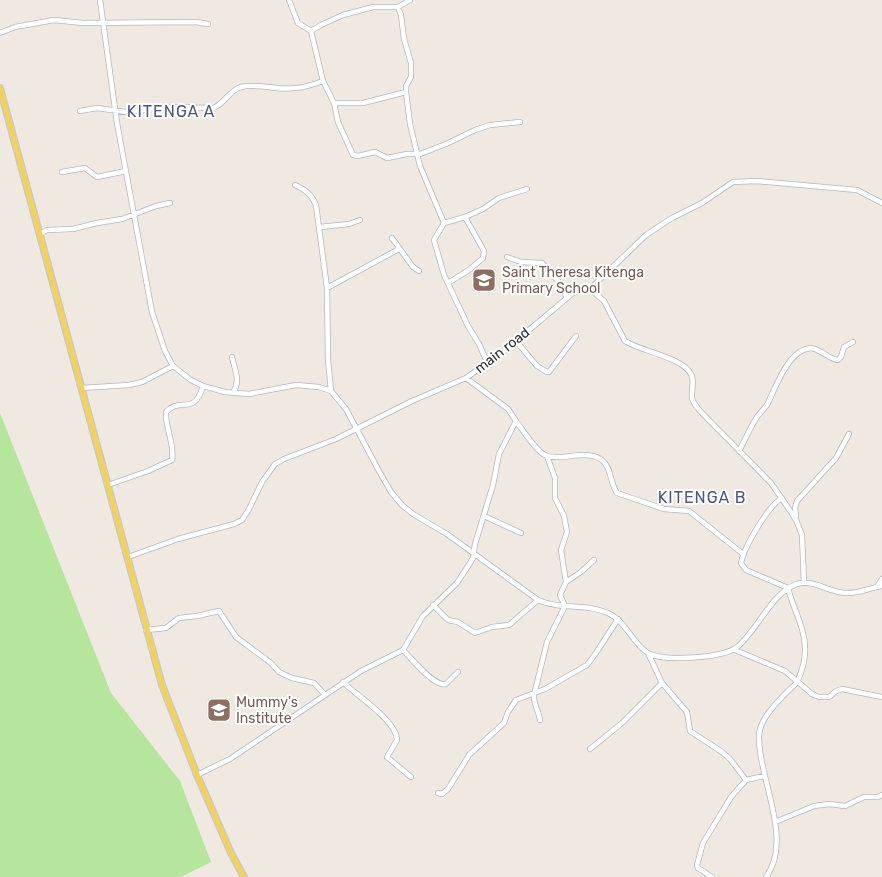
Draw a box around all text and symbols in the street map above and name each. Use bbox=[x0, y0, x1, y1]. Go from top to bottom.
district label: KITENGA A bbox=[127, 102, 215, 121]
place label: Saint Theresa Kitenga Primary School bbox=[502, 264, 644, 297]
school or university icon: Saint Theresa Kitenga Primary School bbox=[471, 267, 497, 293]
street label: main road bbox=[472, 324, 533, 377]
district label: KITENGA B bbox=[658, 488, 746, 507]
place label: Mummy's Institute bbox=[236, 694, 298, 727]
school or university icon: Mummy's Institute bbox=[206, 697, 232, 723]

